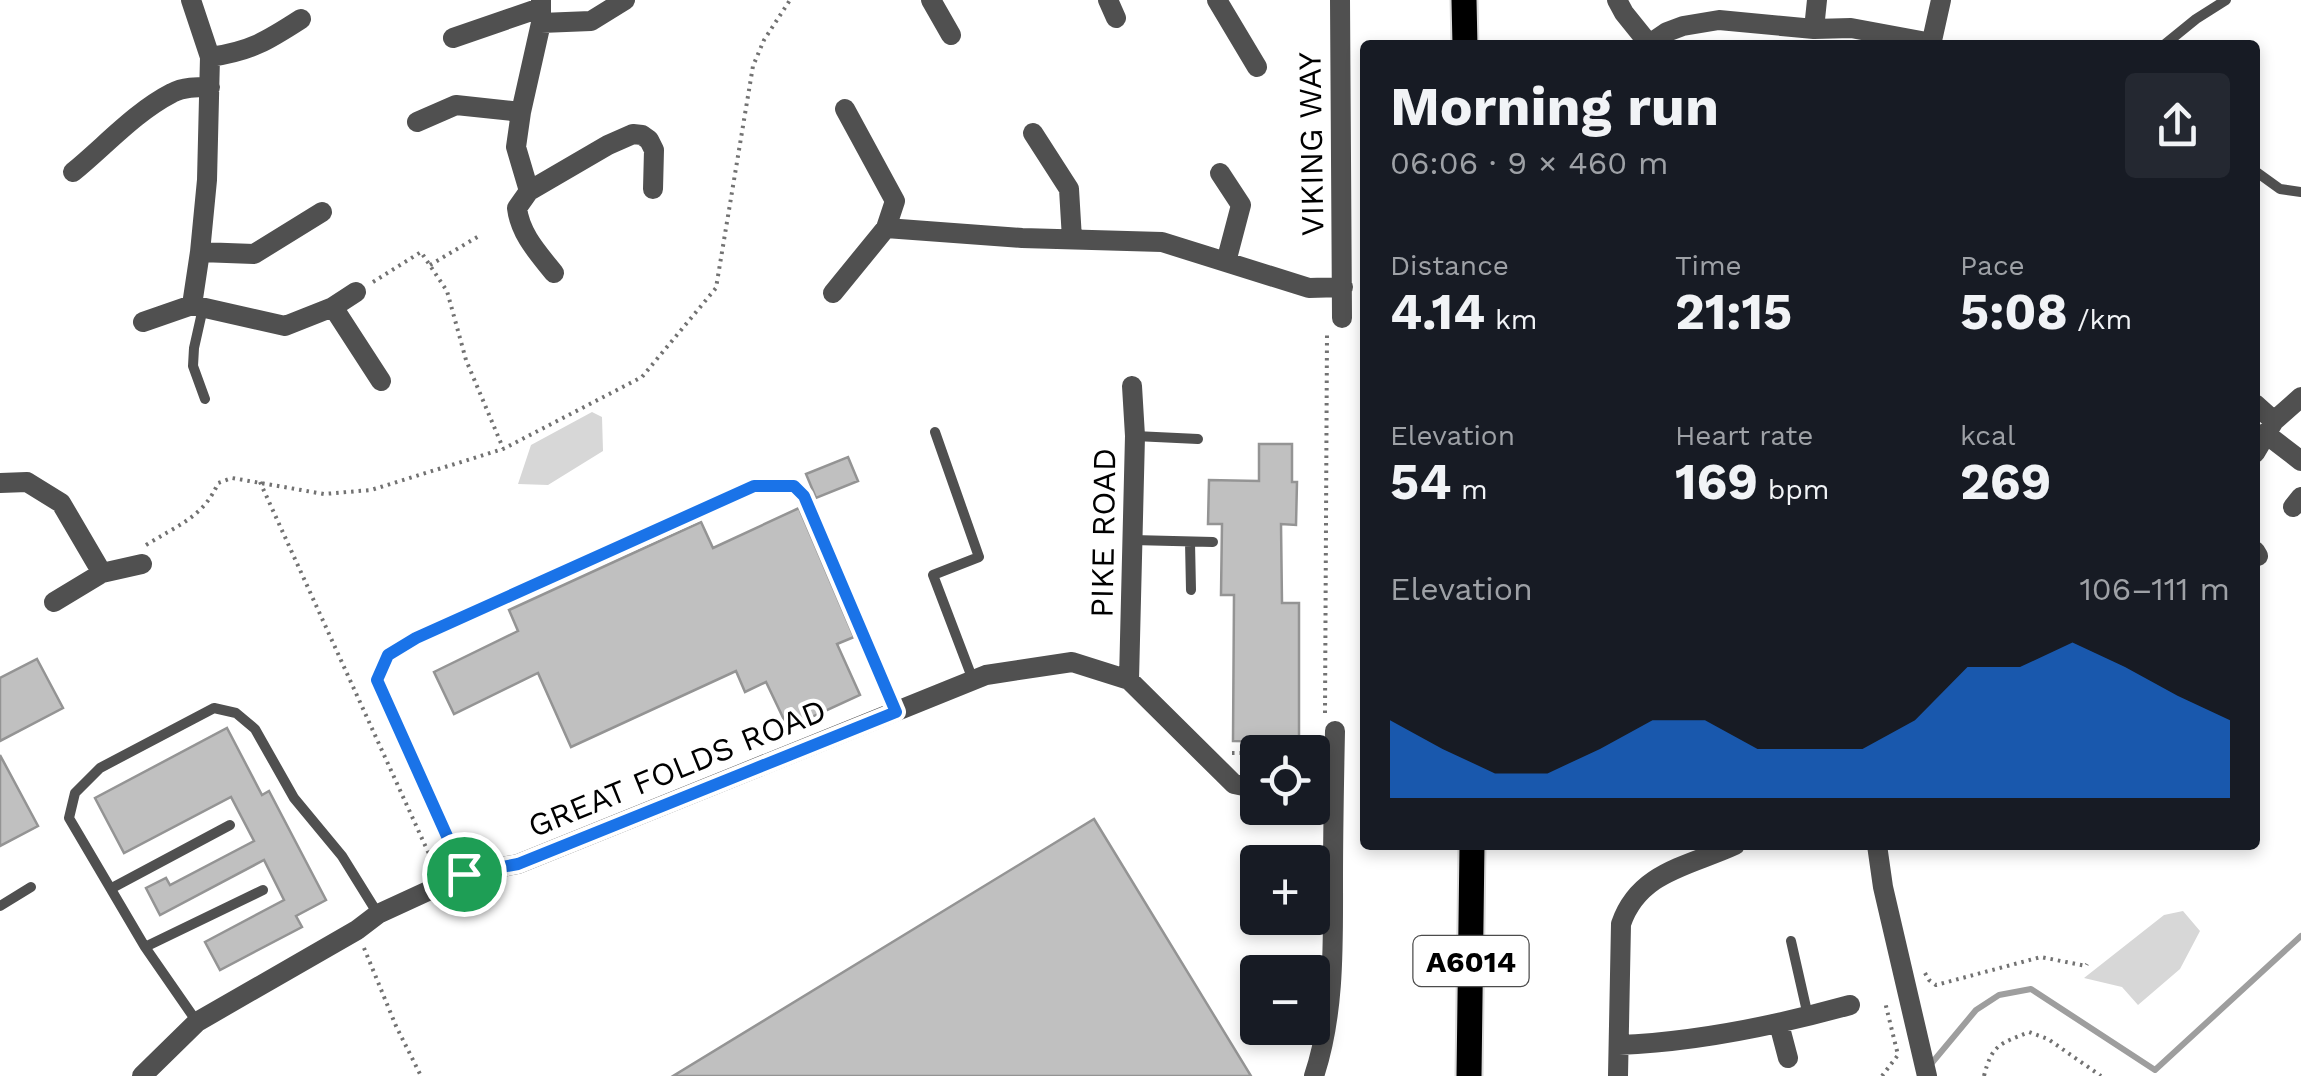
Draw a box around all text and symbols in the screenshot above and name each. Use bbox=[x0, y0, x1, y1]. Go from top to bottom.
street label: VIKING WAY bbox=[1290, 52, 1332, 236]
button: share bbox=[2125, 73, 2230, 178]
text: Morning run bbox=[1390, 74, 1719, 138]
text: 06:06 · 9 × 460 m bbox=[1390, 144, 1668, 182]
text: Distance bbox=[1390, 249, 1509, 282]
text: Time bbox=[1675, 249, 1742, 282]
text: Pace bbox=[1960, 249, 2025, 282]
text: 4.14 bbox=[1390, 282, 1485, 341]
text: 21:15 bbox=[1675, 282, 1792, 341]
text: 5:08 bbox=[1960, 282, 2068, 341]
text: km bbox=[1485, 303, 1537, 336]
text: /km bbox=[2068, 303, 2132, 336]
text: Elevation bbox=[1390, 419, 1515, 452]
text: Heart rate bbox=[1675, 419, 1813, 452]
text: kcal bbox=[1960, 419, 2015, 452]
street label: PIKE ROAD bbox=[1083, 448, 1123, 618]
text: 54 bbox=[1390, 452, 1451, 511]
text: 169 bbox=[1675, 452, 1758, 511]
text: 269 bbox=[1960, 452, 2051, 511]
text: m bbox=[1451, 473, 1488, 506]
text: bpm bbox=[1758, 473, 1830, 506]
text: Elevation bbox=[1390, 570, 1533, 608]
text: 106–111 m bbox=[2079, 570, 2230, 608]
street label: GREAT FOLDS ROAD bbox=[523, 691, 831, 845]
map controls bbox=[1240, 735, 1330, 1045]
button: locate bbox=[1240, 735, 1330, 825]
pin bbox=[422, 832, 507, 917]
button: + bbox=[1240, 845, 1330, 935]
icon: arrive bbox=[437, 847, 492, 902]
road number: A6014 bbox=[1414, 936, 1528, 986]
button: − bbox=[1240, 955, 1330, 1045]

